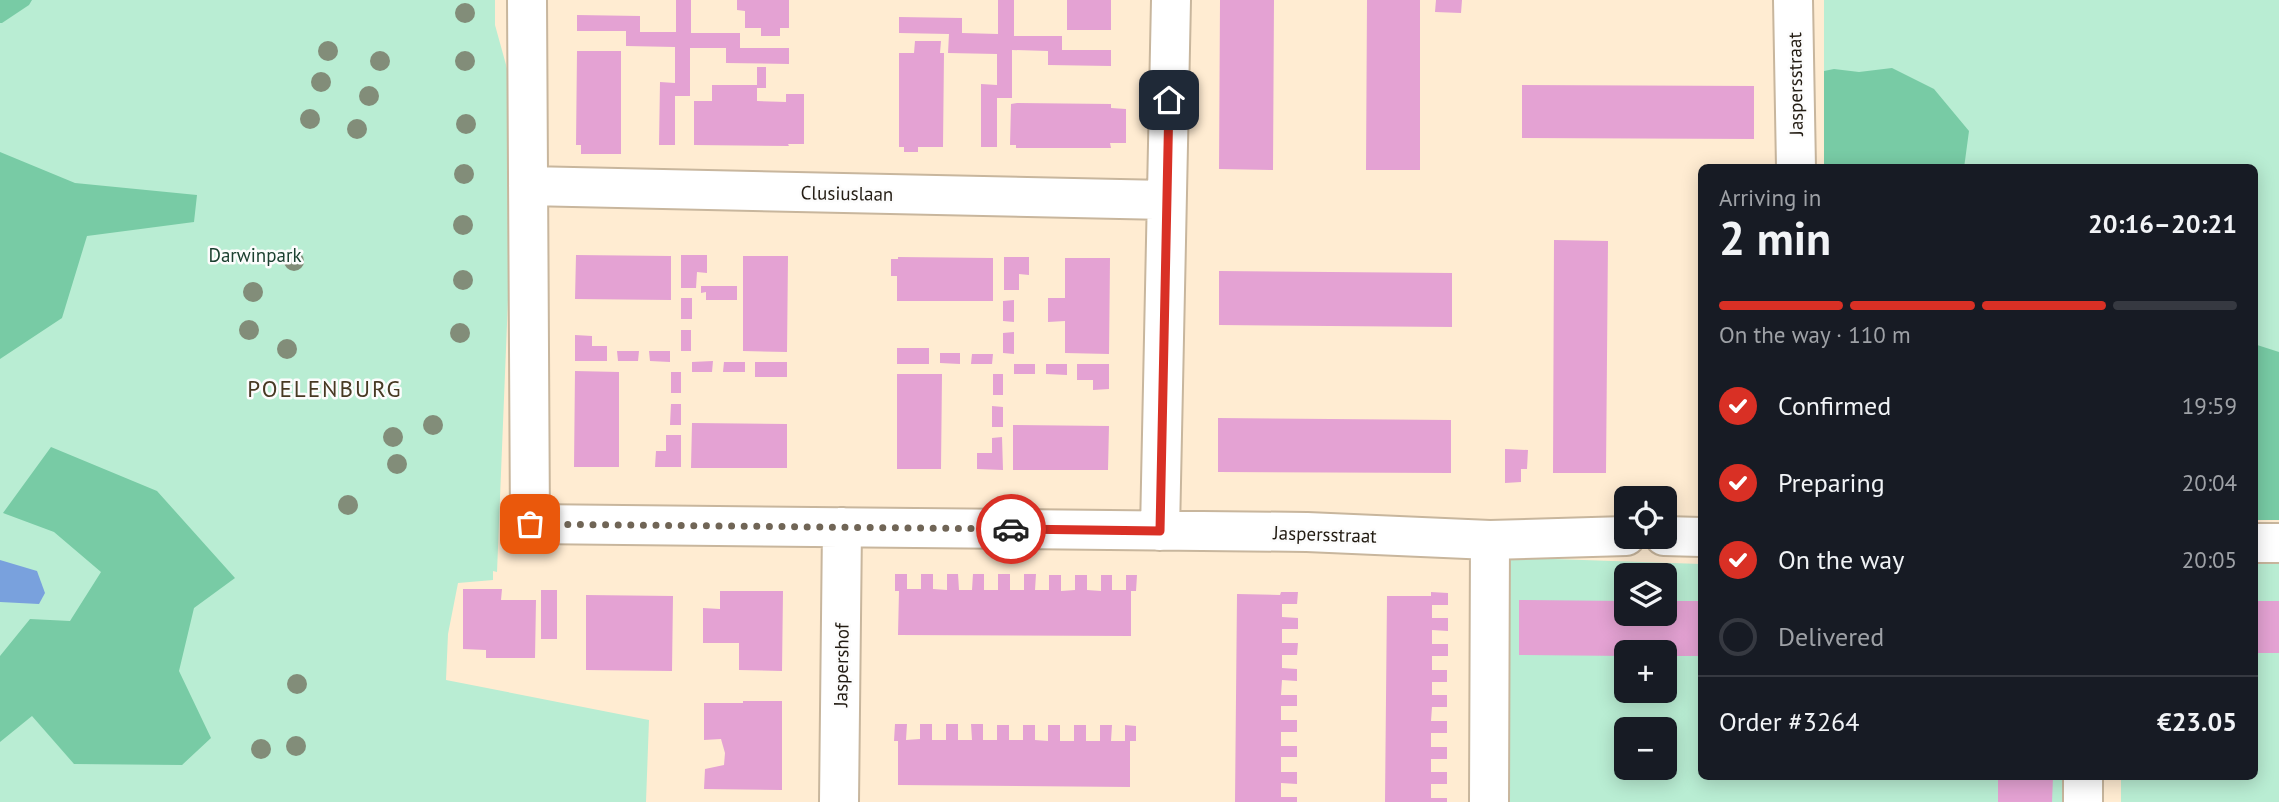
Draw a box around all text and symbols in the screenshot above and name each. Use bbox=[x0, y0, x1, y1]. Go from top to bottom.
street label: Jaspersstraat bbox=[1782, 31, 1808, 137]
pin bbox=[1139, 70, 1199, 130]
icon: home bbox=[1150, 81, 1188, 119]
street label: Clusiuslaan bbox=[800, 180, 894, 206]
text: Arriving in bbox=[1719, 183, 1821, 212]
text: 20:16–20:21 bbox=[2088, 207, 2237, 240]
text: 2 min bbox=[1719, 208, 1831, 268]
park label: Darwinpark bbox=[208, 243, 302, 267]
text: On the way · 110 m bbox=[1719, 320, 1911, 349]
district label: POELENBURG bbox=[247, 374, 403, 403]
icon: check bbox=[1719, 387, 1757, 425]
text: Confirmed bbox=[1778, 389, 1891, 422]
text: 19:59 bbox=[2182, 391, 2237, 420]
icon: check bbox=[1719, 464, 1757, 502]
text: Preparing bbox=[1778, 466, 1885, 499]
text: 20:04 bbox=[2182, 468, 2237, 497]
map controls bbox=[1614, 486, 1677, 780]
button: locate bbox=[1614, 486, 1677, 549]
pin bbox=[500, 494, 560, 554]
courier bbox=[976, 494, 1046, 564]
icon: bag bbox=[511, 505, 549, 543]
icon: car bbox=[992, 510, 1030, 548]
street label: Jaspersstraat bbox=[1272, 520, 1378, 548]
icon: check bbox=[1719, 541, 1757, 579]
text: On the way bbox=[1778, 543, 1904, 576]
text: 20:05 bbox=[2182, 545, 2237, 574]
button: layers bbox=[1614, 563, 1677, 626]
text: Delivered bbox=[1778, 620, 1884, 653]
street label: Jaspershof bbox=[828, 622, 854, 708]
button: + bbox=[1614, 640, 1677, 703]
text: Order #3264 bbox=[1719, 705, 1859, 738]
text: €23.05 bbox=[2157, 705, 2237, 738]
button: − bbox=[1614, 717, 1677, 780]

